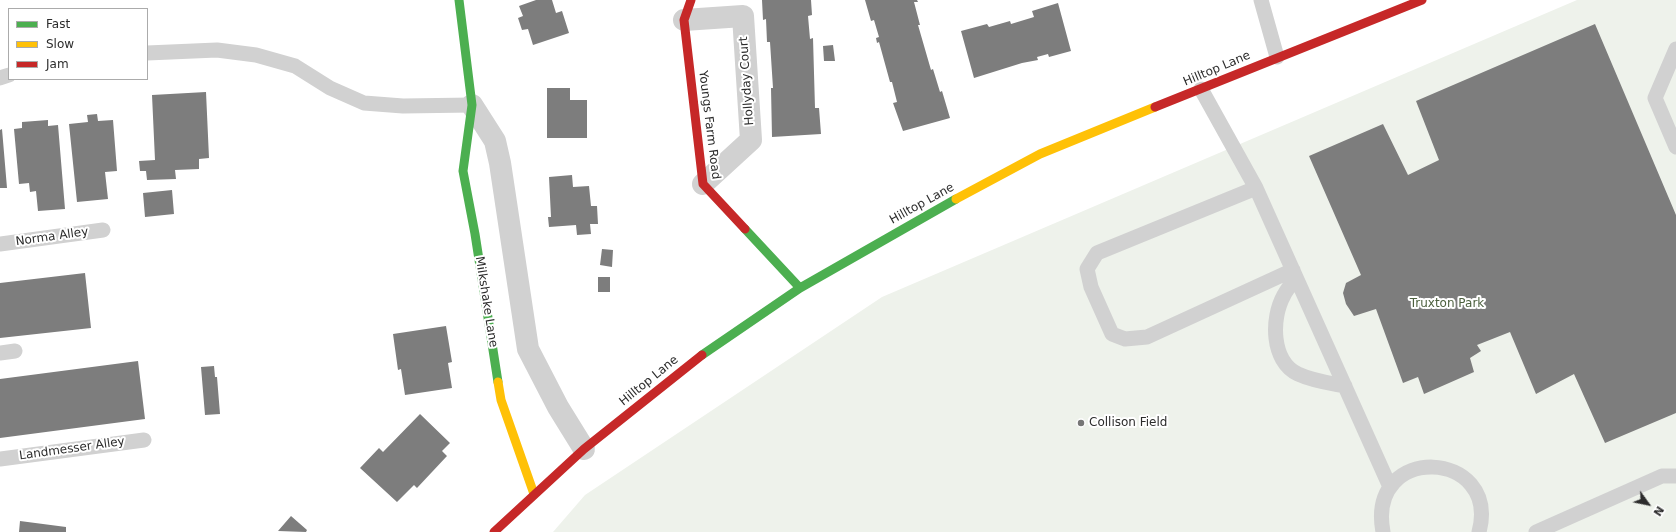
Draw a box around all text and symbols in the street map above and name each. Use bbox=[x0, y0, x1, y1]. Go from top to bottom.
legend bbox=[8, 8, 148, 80]
text: Fast bbox=[46, 17, 70, 31]
street label: Hollyday Court bbox=[737, 36, 757, 126]
text: Slow bbox=[46, 37, 74, 51]
street label: Hilltop Lane bbox=[1181, 48, 1253, 90]
text: Jam bbox=[46, 57, 69, 71]
street label: Youngs Farm Road bbox=[695, 70, 723, 180]
street label: Hilltop Lane bbox=[887, 180, 957, 228]
street label: Norma Alley bbox=[15, 225, 89, 249]
street label: Milkshake Lane bbox=[472, 255, 500, 349]
park label: Truxton Park bbox=[1410, 297, 1484, 311]
street label: Hilltop Lane bbox=[617, 353, 681, 409]
place label: Collison Field bbox=[1089, 416, 1167, 430]
marker: Collison Field bbox=[1076, 418, 1086, 428]
street label: Landmesser Alley bbox=[18, 434, 126, 464]
north arrow bbox=[1628, 484, 1668, 524]
text: N bbox=[1651, 503, 1666, 518]

